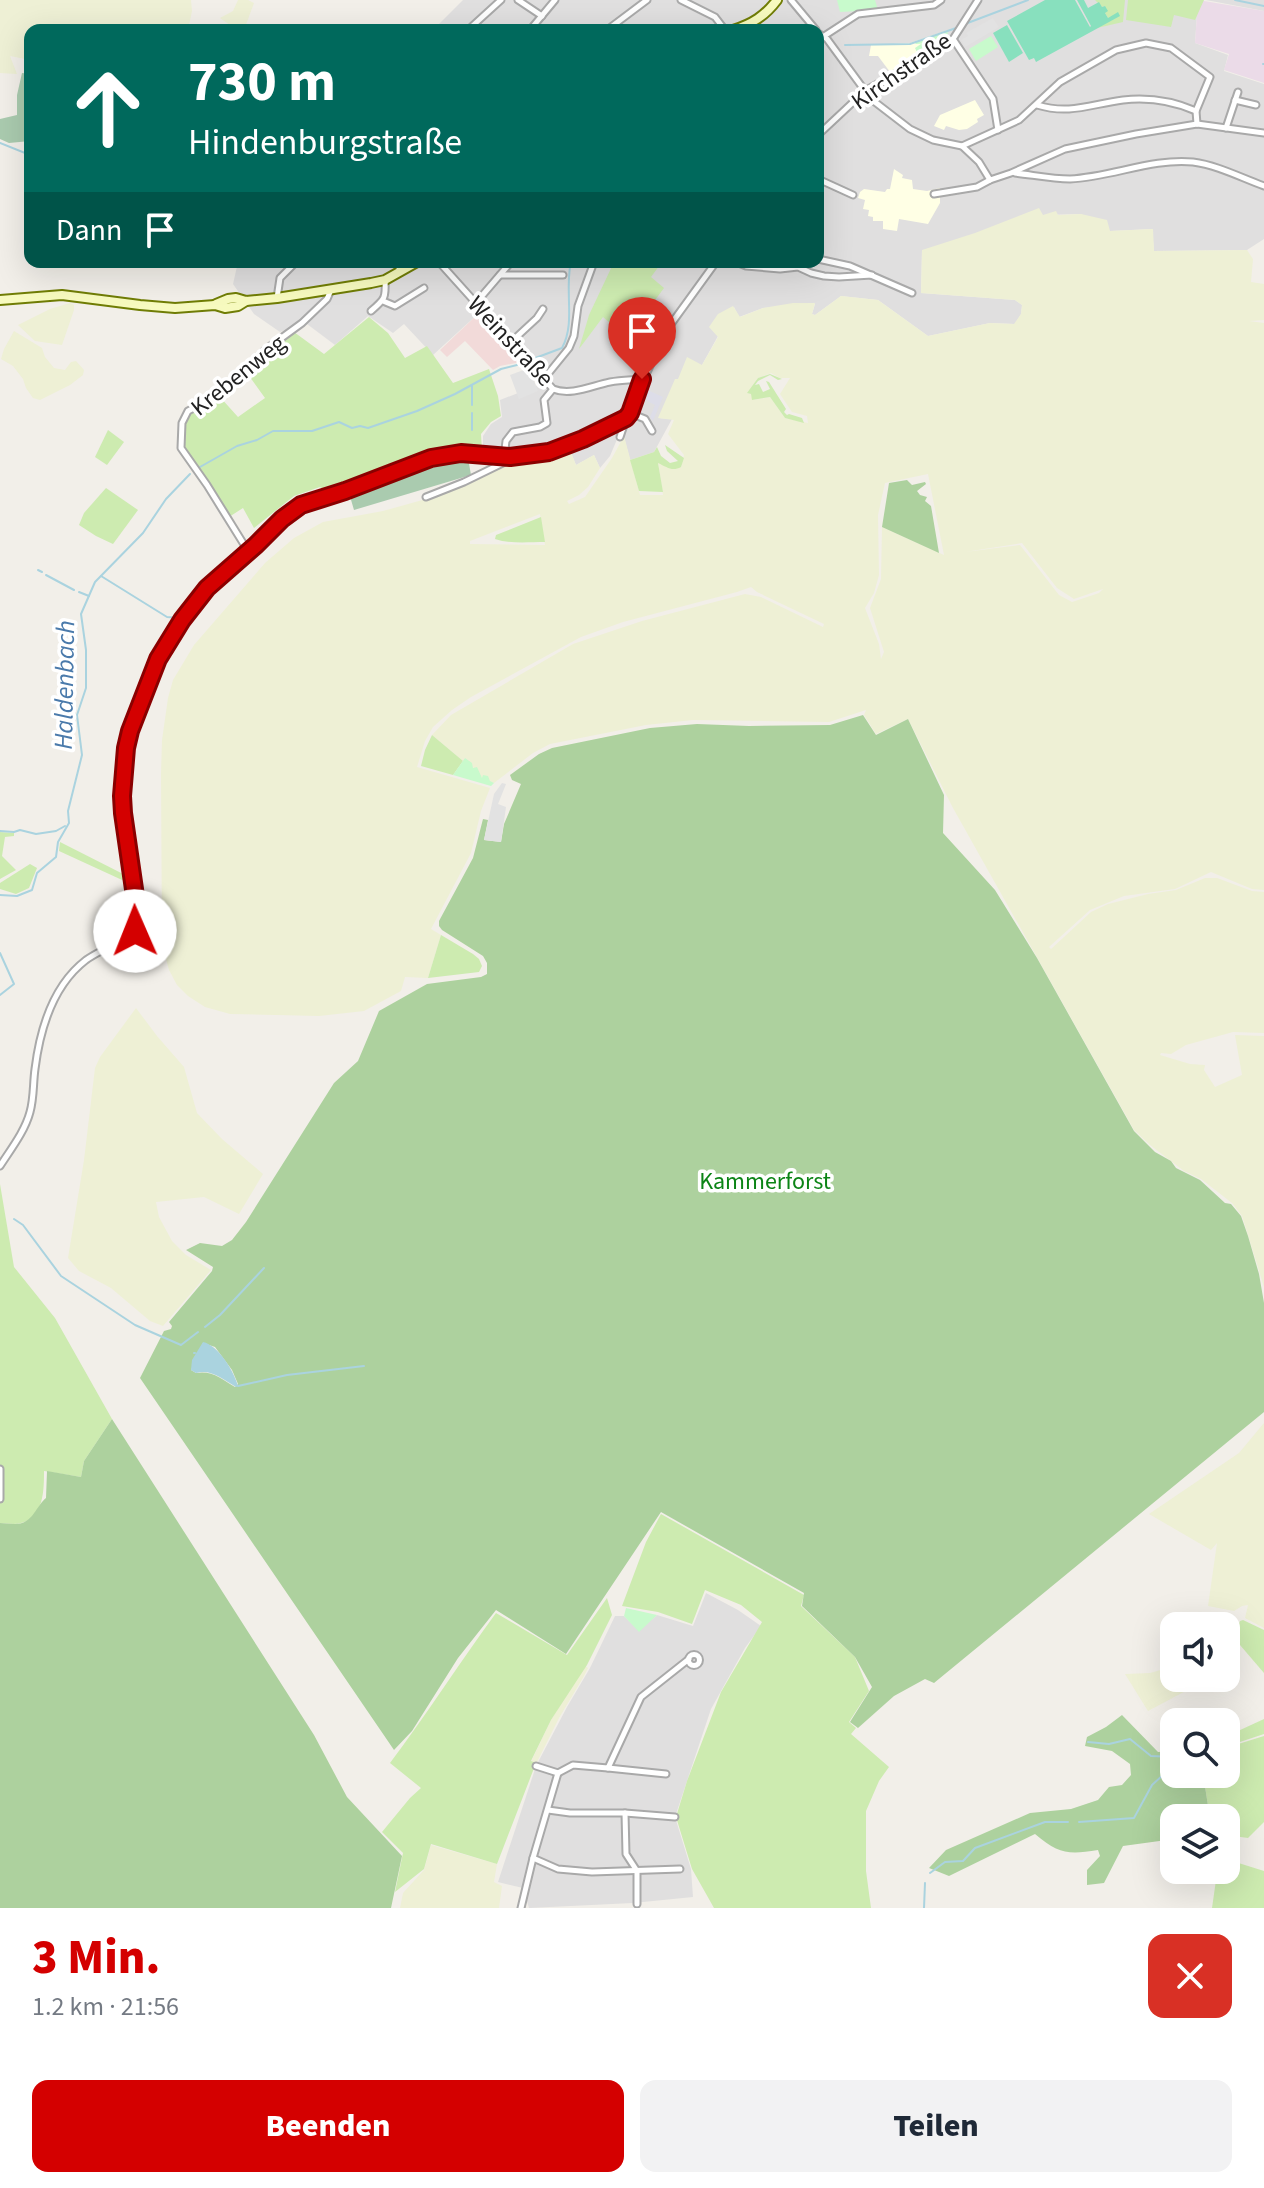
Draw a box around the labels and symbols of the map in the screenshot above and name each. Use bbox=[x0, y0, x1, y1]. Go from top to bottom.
street label: Kirchstraße bbox=[844, 24, 958, 119]
street label: Weinstraße bbox=[459, 288, 562, 395]
pin bbox=[608, 297, 676, 379]
street label: Krebenweg bbox=[183, 326, 293, 425]
water label: Haldenbach bbox=[45, 620, 84, 750]
position arrow bbox=[93, 889, 177, 973]
park label: Kammerforst bbox=[699, 1164, 831, 1199]

